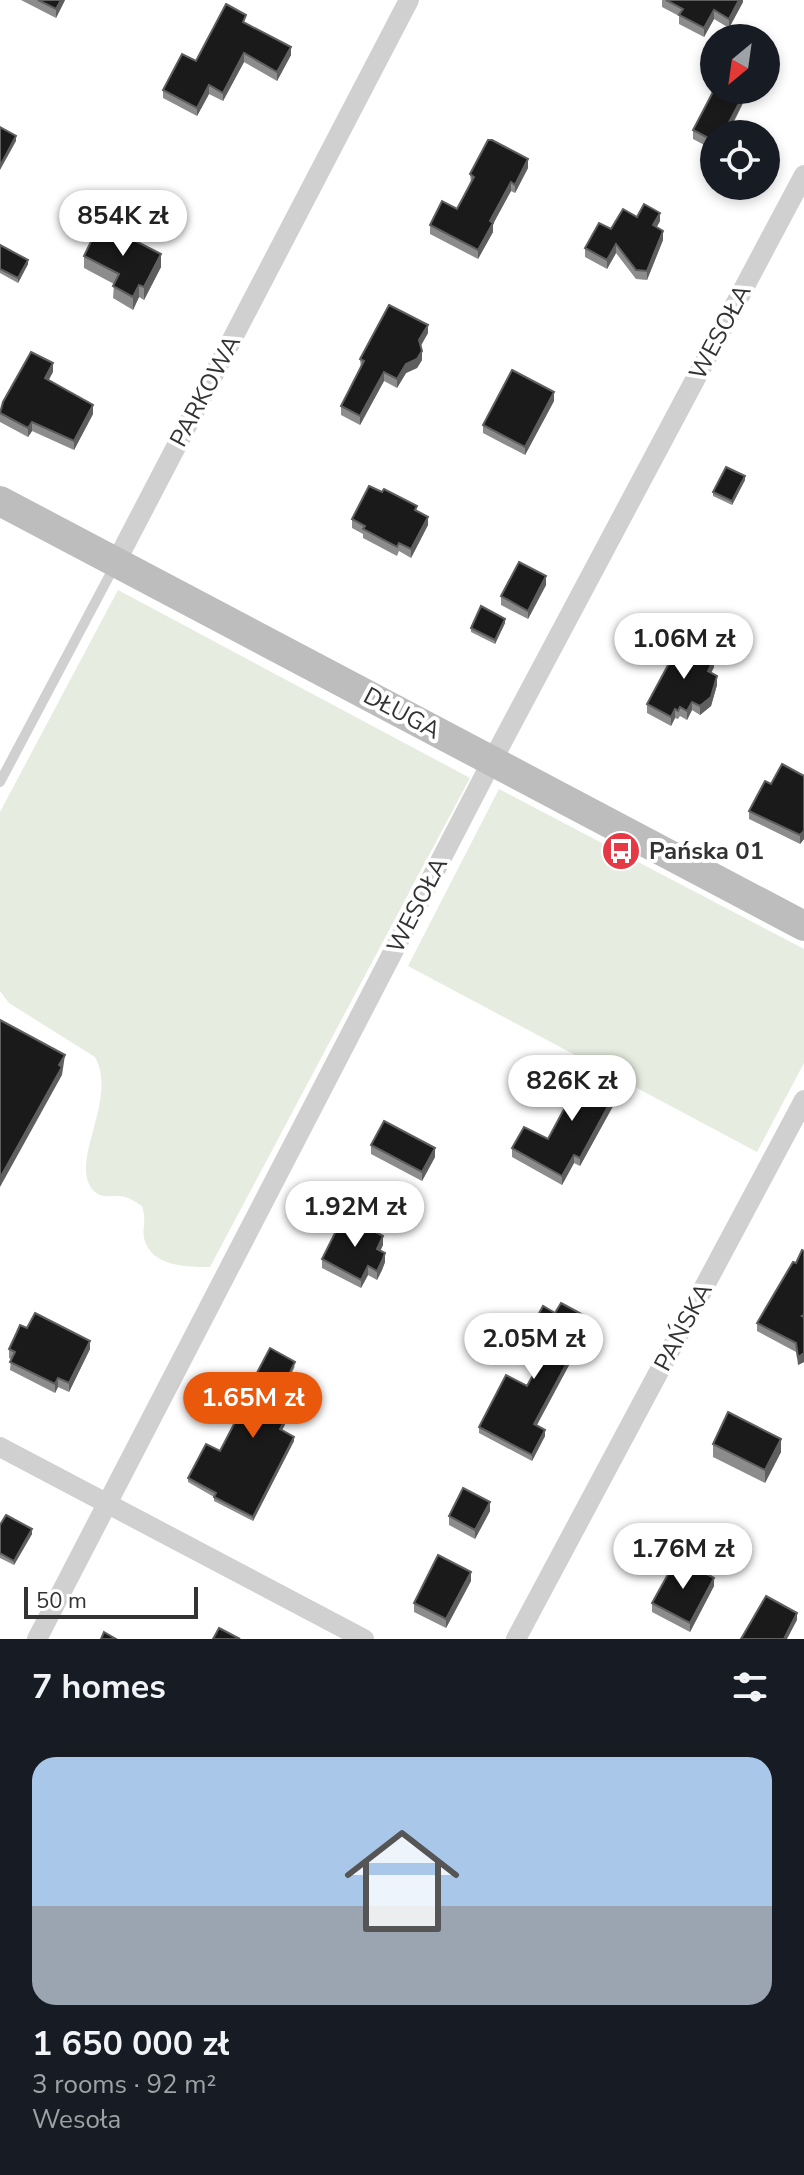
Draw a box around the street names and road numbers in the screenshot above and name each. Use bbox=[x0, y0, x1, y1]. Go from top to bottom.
street label: WESOŁA bbox=[682, 278, 759, 385]
street label: PARKOWA bbox=[162, 329, 248, 452]
street label: DŁUGA bbox=[358, 679, 446, 747]
street label: WESOŁA bbox=[379, 851, 455, 958]
street label: PAŃSKA bbox=[646, 1277, 720, 1377]

